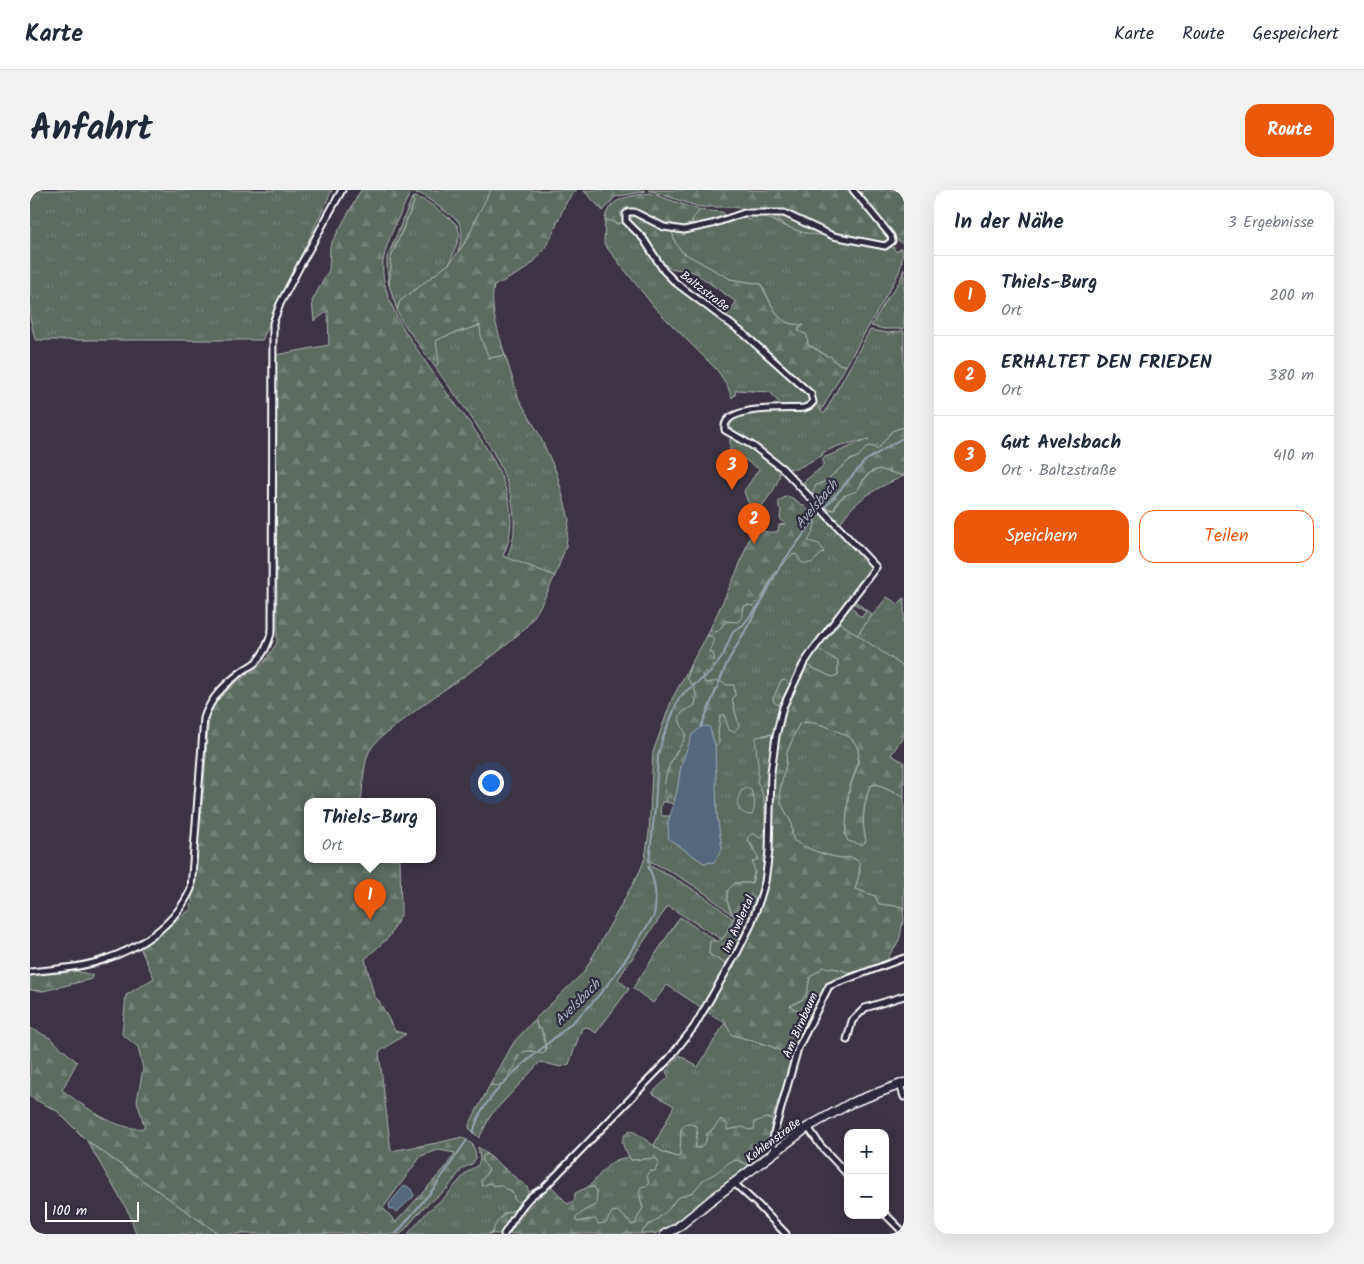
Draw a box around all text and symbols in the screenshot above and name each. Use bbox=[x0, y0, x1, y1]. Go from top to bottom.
text: Karte bbox=[25, 15, 83, 54]
text: Karte bbox=[1114, 20, 1154, 49]
text: Route bbox=[1182, 20, 1225, 49]
text: Gespeichert bbox=[1253, 20, 1339, 49]
text: Anfahrt bbox=[30, 102, 153, 158]
button: Route bbox=[1245, 104, 1334, 157]
text: In der Nähe bbox=[954, 206, 1064, 239]
text: 3 Ergebnisse bbox=[1227, 210, 1314, 235]
street label: Baltzstraße bbox=[676, 266, 734, 317]
text: Thiels-Burg bbox=[1001, 268, 1097, 298]
text: 1 bbox=[968, 283, 972, 308]
text: 200 m bbox=[1270, 283, 1314, 308]
text: Ort bbox=[1001, 298, 1022, 323]
text: ERHALTET DEN FRIEDEN bbox=[1001, 348, 1212, 378]
text: 2 bbox=[965, 363, 975, 388]
text: 380 m bbox=[1268, 363, 1314, 388]
text: Ort bbox=[1001, 378, 1022, 403]
text: Gut Avelsbach bbox=[1001, 428, 1121, 458]
text: 3 bbox=[966, 443, 974, 468]
text: 410 m bbox=[1273, 443, 1314, 468]
pin: 3 bbox=[716, 449, 748, 490]
text: Ort · Baltzstraße bbox=[1001, 458, 1116, 483]
water label: Avelsbach bbox=[790, 474, 845, 534]
pin: 2 bbox=[738, 503, 770, 544]
button: Speichern bbox=[954, 510, 1129, 563]
button: Teilen bbox=[1139, 510, 1314, 563]
your location bbox=[478, 770, 504, 796]
popup bbox=[304, 798, 436, 863]
text: Thiels-Burg bbox=[322, 803, 418, 833]
text: Ort bbox=[322, 833, 343, 858]
pin: 1 bbox=[354, 879, 386, 920]
street label: Im Avelertal bbox=[717, 892, 760, 956]
water label: Avelsbach bbox=[550, 973, 607, 1031]
street label: Am Birnbaum bbox=[778, 989, 824, 1061]
street label: Kohlenstraße bbox=[741, 1113, 806, 1168]
map controls bbox=[844, 1129, 889, 1219]
button: + bbox=[844, 1129, 889, 1174]
button: − bbox=[844, 1174, 889, 1219]
scale bar bbox=[45, 1199, 139, 1222]
text: 100 m bbox=[52, 1200, 87, 1222]

